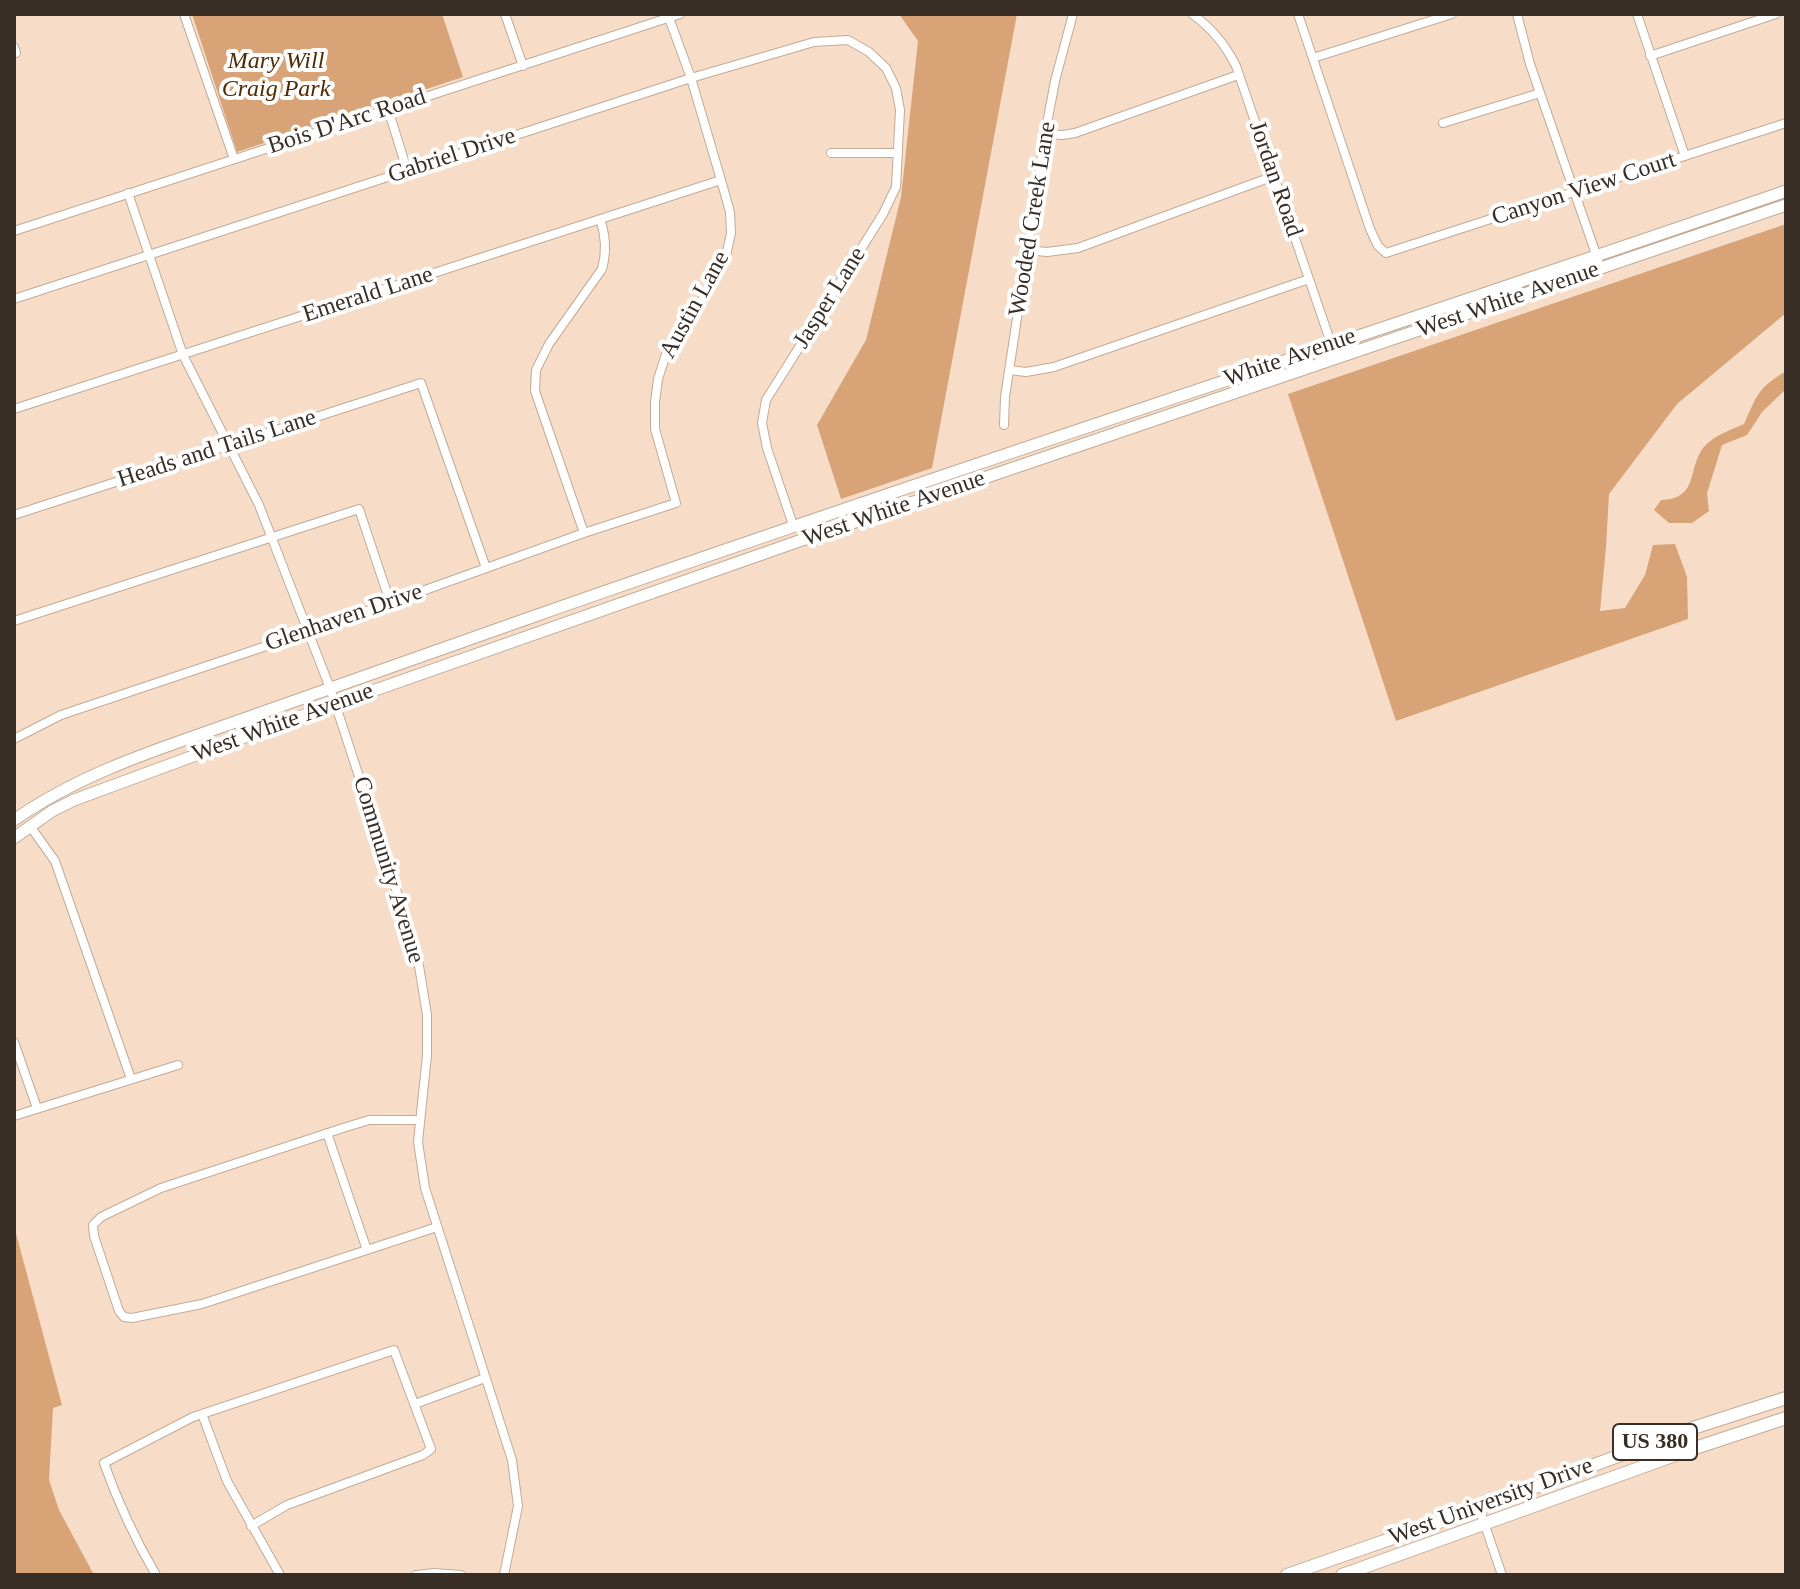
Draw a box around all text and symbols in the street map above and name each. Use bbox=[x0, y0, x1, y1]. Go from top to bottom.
park label: Mary Will Craig Park bbox=[222, 48, 330, 104]
street label: Bois D'Arc Road bbox=[264, 83, 430, 161]
street label: Jordan Road bbox=[1242, 117, 1308, 241]
street label: Wooded Creek Lane bbox=[1003, 120, 1063, 318]
street label: Gabriel Drive bbox=[384, 122, 520, 190]
street label: Canyon View Court bbox=[1488, 146, 1680, 232]
street label: Jasper Lane bbox=[788, 242, 872, 354]
street label: Austin Lane bbox=[654, 246, 736, 364]
street label: West White Avenue bbox=[1413, 255, 1603, 345]
street label: Emerald Lane bbox=[299, 260, 437, 330]
street label: White Avenue bbox=[1220, 322, 1360, 394]
street label: Heads and Tails Lane bbox=[114, 403, 320, 495]
street label: West White Avenue bbox=[799, 464, 989, 554]
street label: Glenhaven Drive bbox=[261, 578, 427, 658]
street label: West White Avenue bbox=[188, 677, 378, 769]
street label: Community Avenue bbox=[346, 773, 430, 967]
road number: US 380 bbox=[1613, 1424, 1697, 1460]
street label: West University Drive bbox=[1385, 1452, 1597, 1552]

